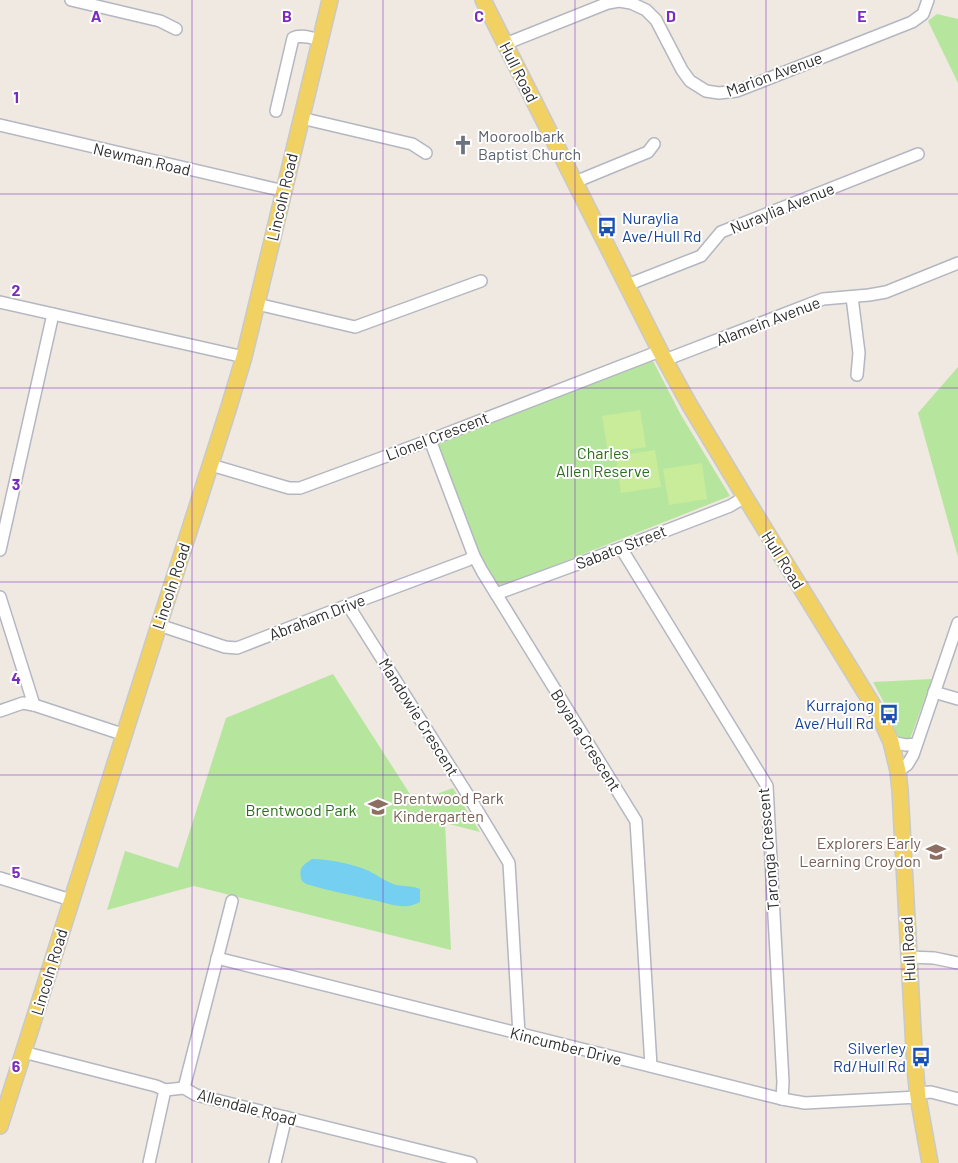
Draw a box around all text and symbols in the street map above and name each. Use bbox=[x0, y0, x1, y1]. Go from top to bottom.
text: A bbox=[91, 6, 102, 25]
text: B bbox=[282, 6, 292, 25]
text: C bbox=[474, 6, 484, 25]
text: D bbox=[666, 6, 676, 25]
text: E bbox=[857, 6, 867, 25]
street label: Hull Road bbox=[496, 39, 543, 105]
street label: Marion Avenue bbox=[723, 47, 824, 100]
text: 1 bbox=[13, 87, 19, 106]
place label: Mooroolbark Baptist Church bbox=[478, 126, 581, 163]
church icon: Mooroolbark Baptist Church bbox=[452, 134, 474, 156]
street label: Newman Road bbox=[92, 138, 193, 179]
street label: Lincoln Road bbox=[262, 151, 301, 243]
street label: Nuraylia Avenue bbox=[727, 178, 837, 237]
place label: Nuraylia Ave/Hull Rd bbox=[622, 208, 702, 245]
bus stop icon: Nuraylia Ave/Hull Rd bbox=[596, 216, 618, 238]
text: 2 bbox=[12, 280, 21, 299]
street label: Alamein Avenue bbox=[713, 292, 823, 349]
street label: Lionel Crescent bbox=[383, 407, 491, 464]
park label: Charles Allen Reserve bbox=[556, 443, 650, 480]
text: 3 bbox=[12, 474, 20, 493]
street label: Sabato Street bbox=[573, 521, 669, 573]
street label: Hull Road bbox=[758, 527, 809, 592]
street label: Lincoln Road bbox=[148, 540, 193, 631]
street label: Abraham Drive bbox=[266, 590, 368, 644]
street label: Mandowie Crescent bbox=[375, 654, 463, 779]
text: 4 bbox=[11, 668, 21, 687]
street label: Boyana Crescent bbox=[547, 685, 625, 794]
place label: Kurrajong Ave/Hull Rd bbox=[794, 695, 874, 732]
bus stop icon: Kurrajong Ave/Hull Rd bbox=[878, 703, 900, 725]
street label: Taronga Crescent bbox=[753, 787, 782, 911]
place label: Brentwood Park Kindergarten bbox=[393, 788, 504, 825]
school or university icon: Brentwood Park Kindergarten bbox=[367, 796, 389, 818]
park label: Brentwood Park bbox=[246, 800, 356, 819]
place label: Explorers Early Learning Croydon bbox=[799, 833, 922, 870]
school or university icon: Explorers Early Learning Croydon bbox=[925, 841, 947, 863]
text: 5 bbox=[12, 862, 21, 881]
street label: Hull Road bbox=[896, 916, 919, 982]
street label: Lincoln Road bbox=[26, 926, 71, 1017]
street label: Kincumber Drive bbox=[508, 1022, 624, 1069]
place label: Silverley Rd/Hull Rd bbox=[833, 1038, 907, 1075]
bus stop icon: Silverley Rd/Hull Rd bbox=[910, 1046, 932, 1068]
text: 6 bbox=[12, 1056, 21, 1075]
street label: Allendale Road bbox=[195, 1084, 299, 1129]

